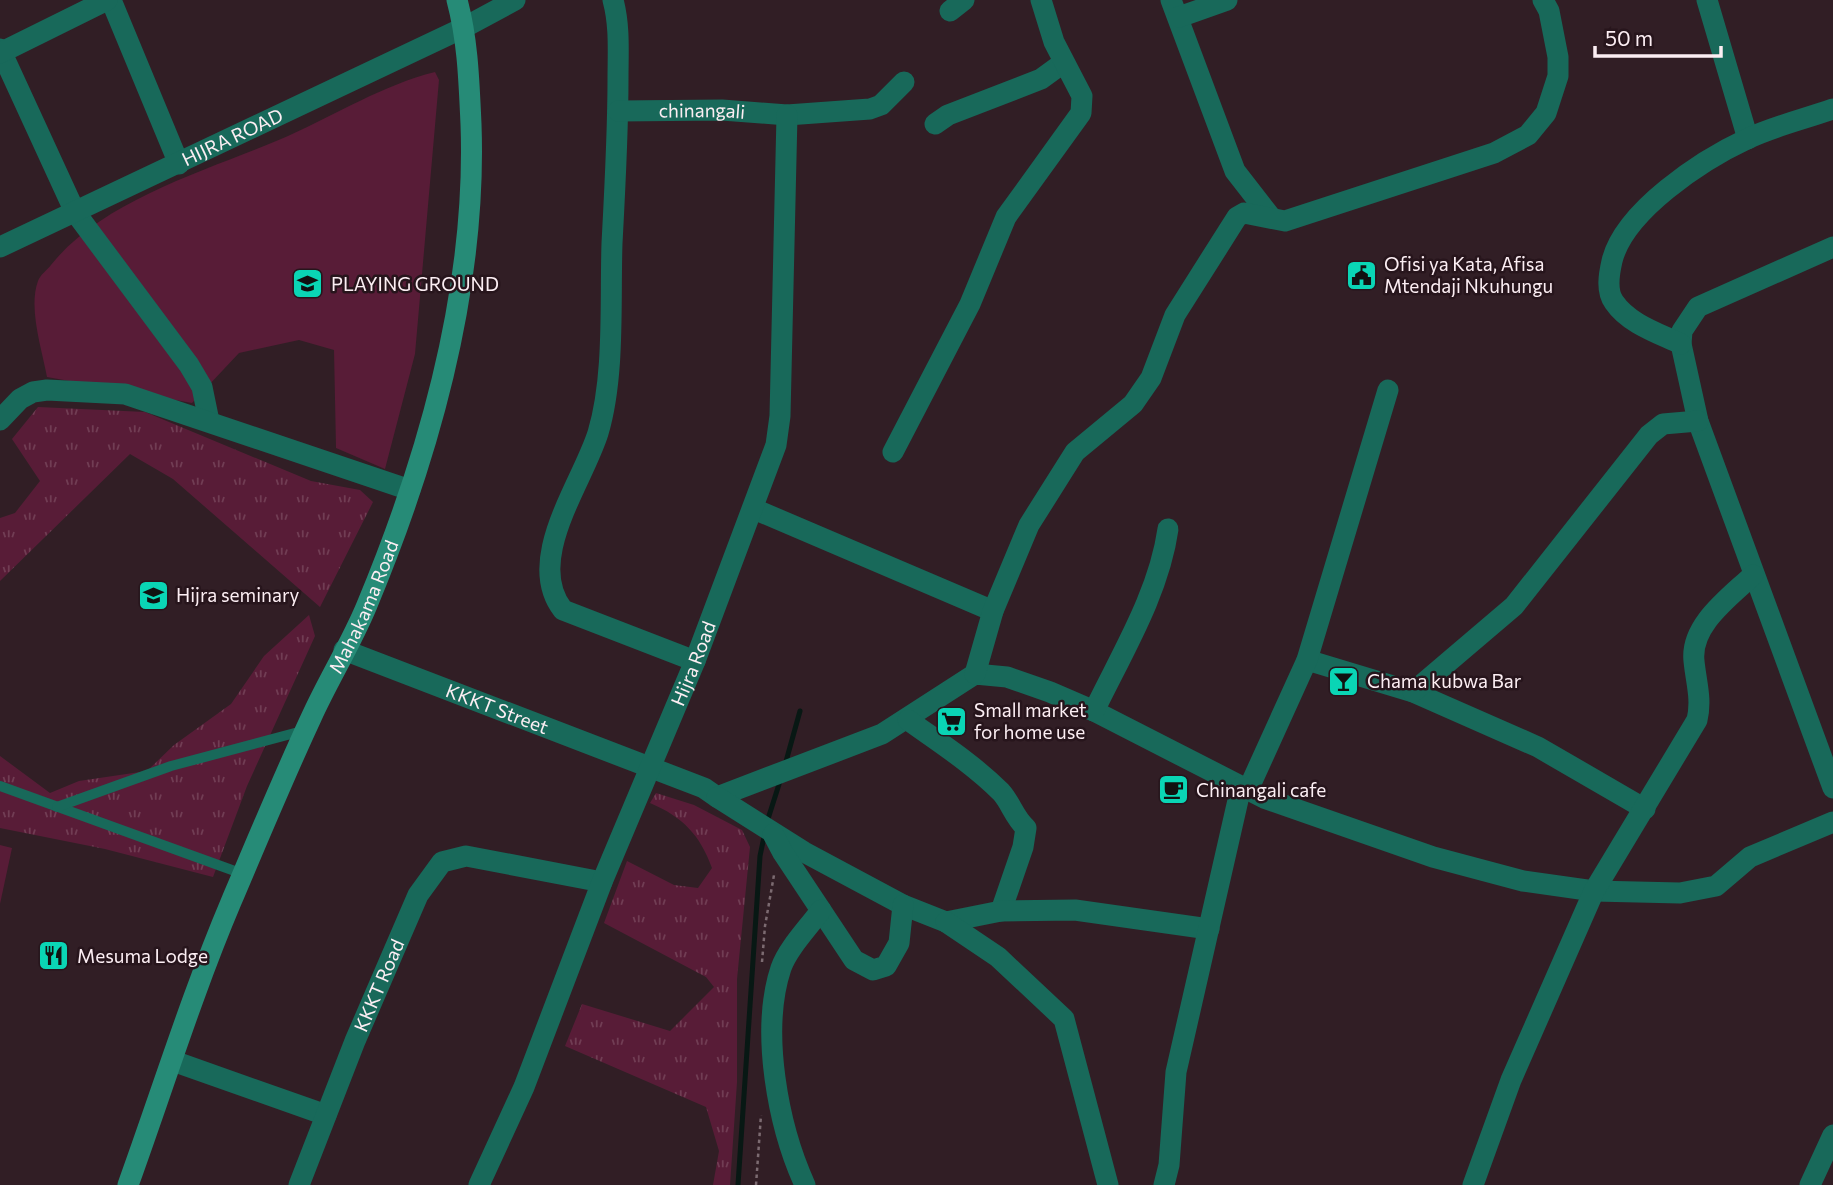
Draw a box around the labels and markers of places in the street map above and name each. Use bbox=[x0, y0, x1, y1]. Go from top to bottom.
place label: Ofisi ya Kata, Afisa Mtendaji Nkuhungu bbox=[1384, 252, 1553, 297]
public building icon: Ofisi ya Kata, Afisa Mtendaji Nkuhungu bbox=[1344, 258, 1378, 292]
school or university icon: PLAYING GROUND bbox=[291, 267, 325, 301]
place label: PLAYING GROUND bbox=[331, 272, 499, 295]
school or university icon: Hijra seminary bbox=[136, 578, 170, 612]
place label: Hijra seminary bbox=[176, 583, 299, 606]
bar icon: Chama kubwa Bar bbox=[1327, 664, 1361, 698]
place label: Chama kubwa Bar bbox=[1367, 669, 1522, 692]
place label: Small market for home use bbox=[974, 698, 1087, 743]
supermarket icon: Small market for home use bbox=[934, 704, 968, 738]
cafe icon: Chinangali cafe bbox=[1156, 773, 1190, 807]
place label: Chinangali cafe bbox=[1196, 778, 1326, 801]
restaurant icon: Mesuma Lodge bbox=[37, 939, 71, 973]
place label: Mesuma Lodge bbox=[77, 944, 208, 967]

